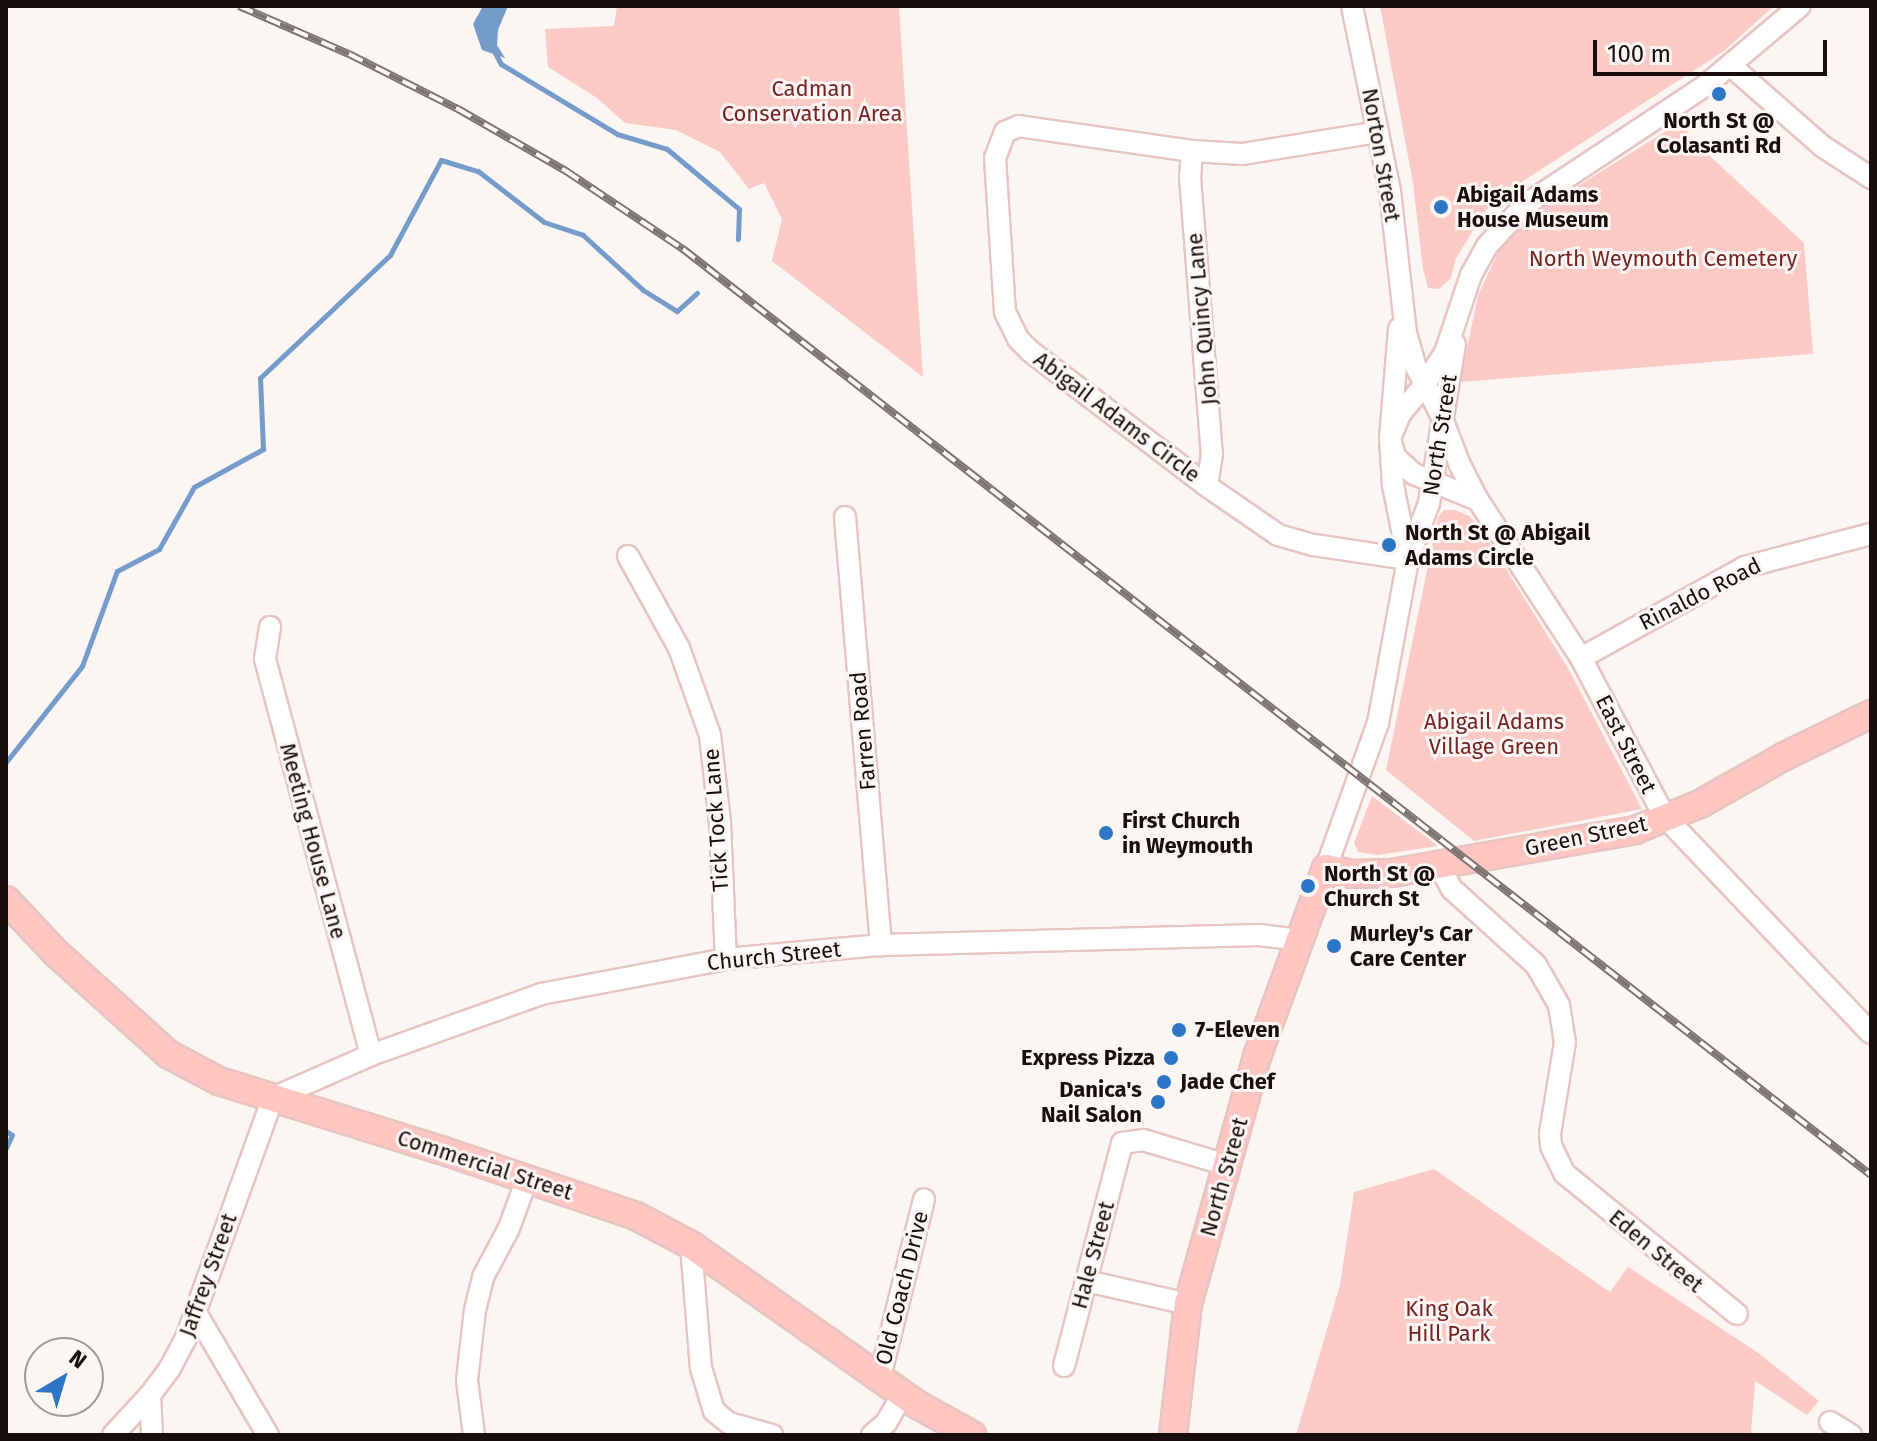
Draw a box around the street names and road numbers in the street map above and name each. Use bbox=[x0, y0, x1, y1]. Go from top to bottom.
street label: Norton Street bbox=[1356, 86, 1406, 224]
street label: John Quincy Lane bbox=[1181, 232, 1223, 406]
street label: Abigail Adams Circle bbox=[1029, 346, 1205, 488]
street label: North Street bbox=[1417, 372, 1463, 498]
street label: Rinaldo Road bbox=[1635, 552, 1765, 636]
street label: Farren Road bbox=[845, 670, 881, 792]
street label: East Street bbox=[1590, 690, 1662, 798]
street label: Meeting House Lane bbox=[274, 740, 352, 942]
street label: Tick Tock Lane bbox=[698, 748, 734, 892]
street label: Green Street bbox=[1523, 810, 1649, 862]
street label: Church Street bbox=[706, 936, 842, 976]
street label: North Street bbox=[1194, 1114, 1254, 1240]
street label: Commercial Street bbox=[394, 1124, 576, 1206]
street label: Hale Street bbox=[1066, 1198, 1120, 1312]
street label: Eden Street bbox=[1604, 1204, 1708, 1298]
street label: Old Coach Drive bbox=[870, 1208, 934, 1368]
street label: Jaffrey Street bbox=[173, 1210, 243, 1340]

